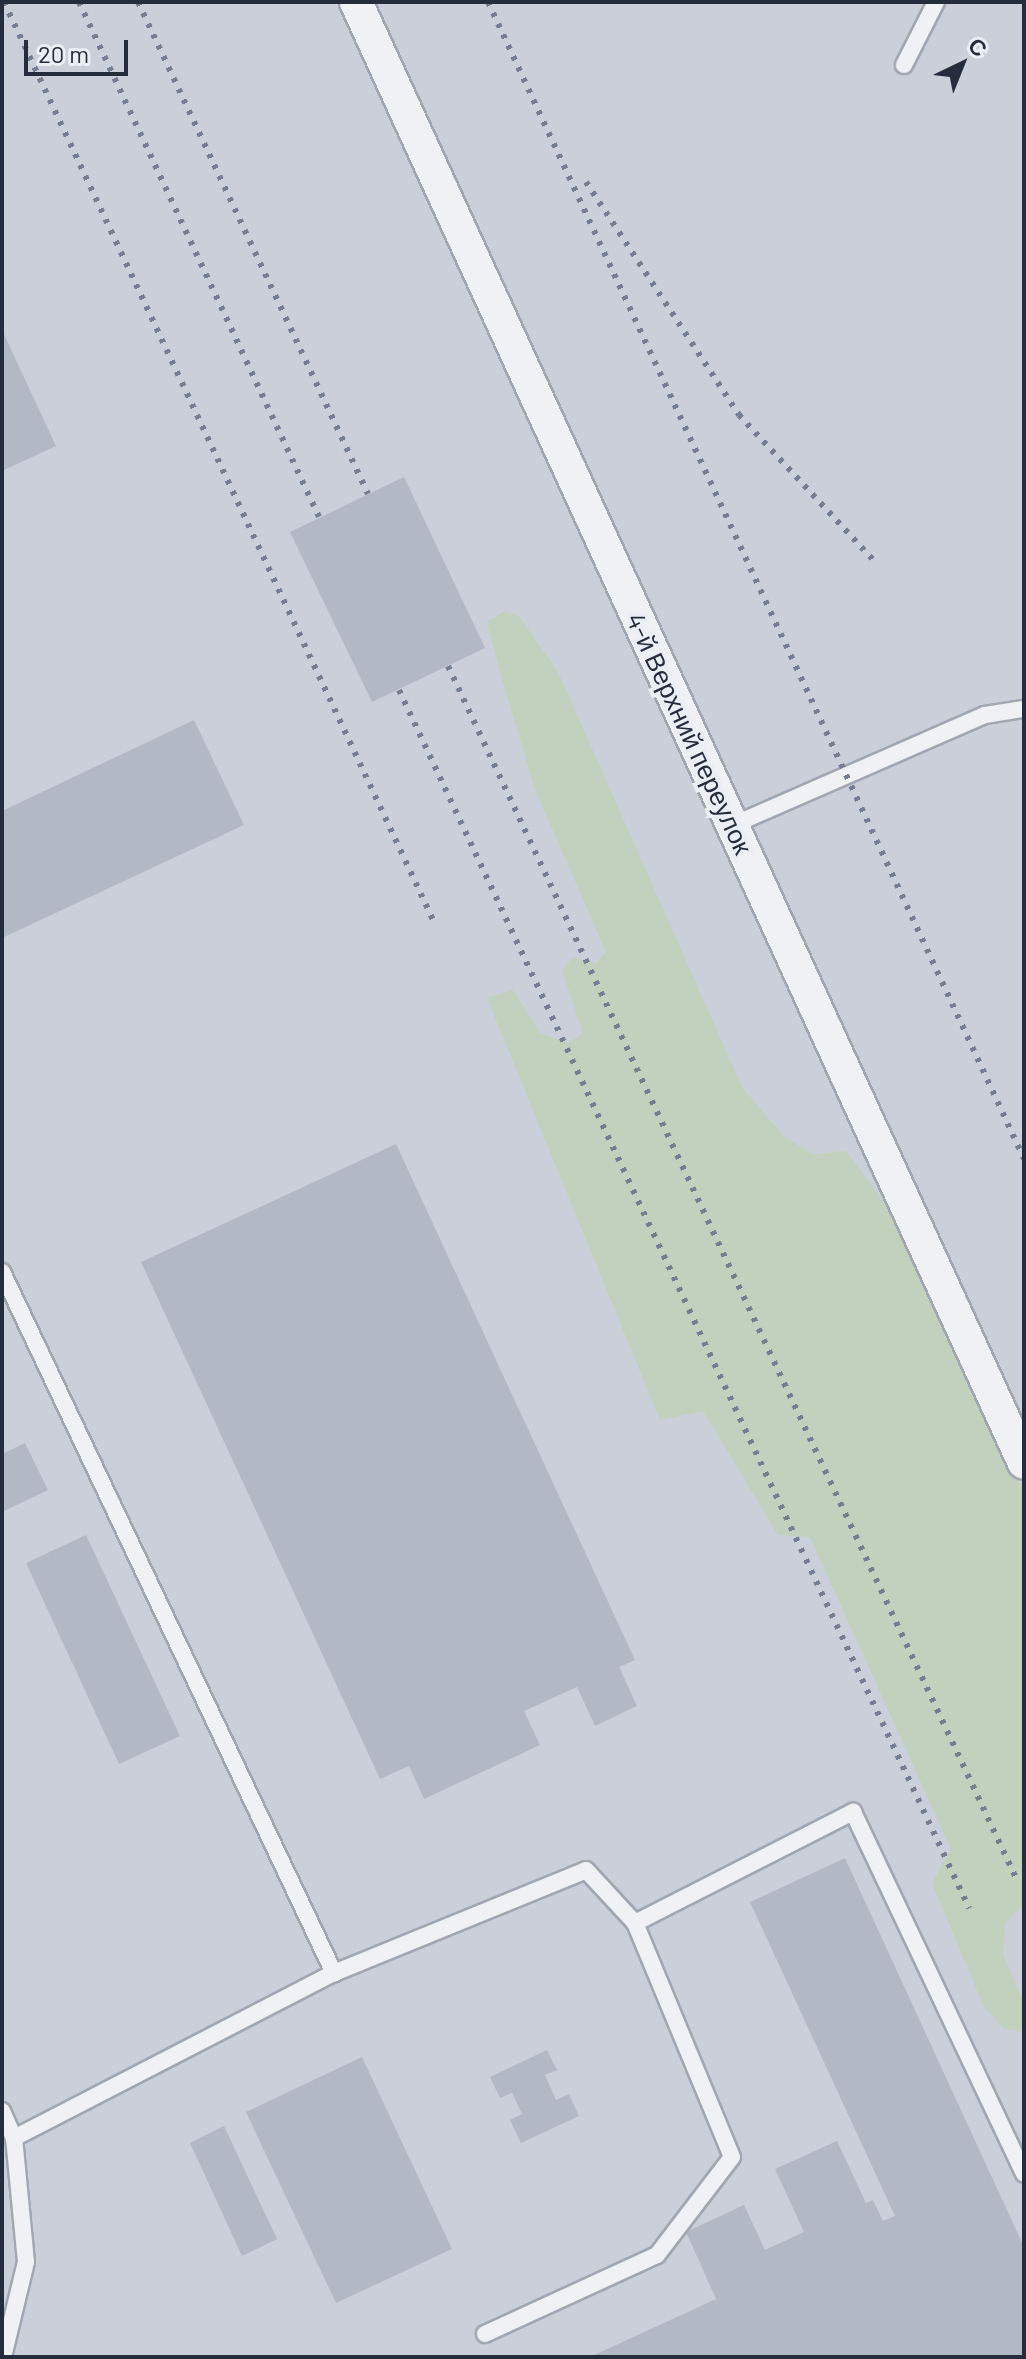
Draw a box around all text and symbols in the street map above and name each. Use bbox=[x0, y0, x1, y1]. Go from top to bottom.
scale bar bbox=[28, 24, 132, 74]
north arrow bbox=[922, 24, 1002, 104]
text: С bbox=[964, 32, 993, 61]
text: 20 m bbox=[38, 39, 89, 68]
street label: 4-й Верхний переулок bbox=[620, 607, 760, 859]

